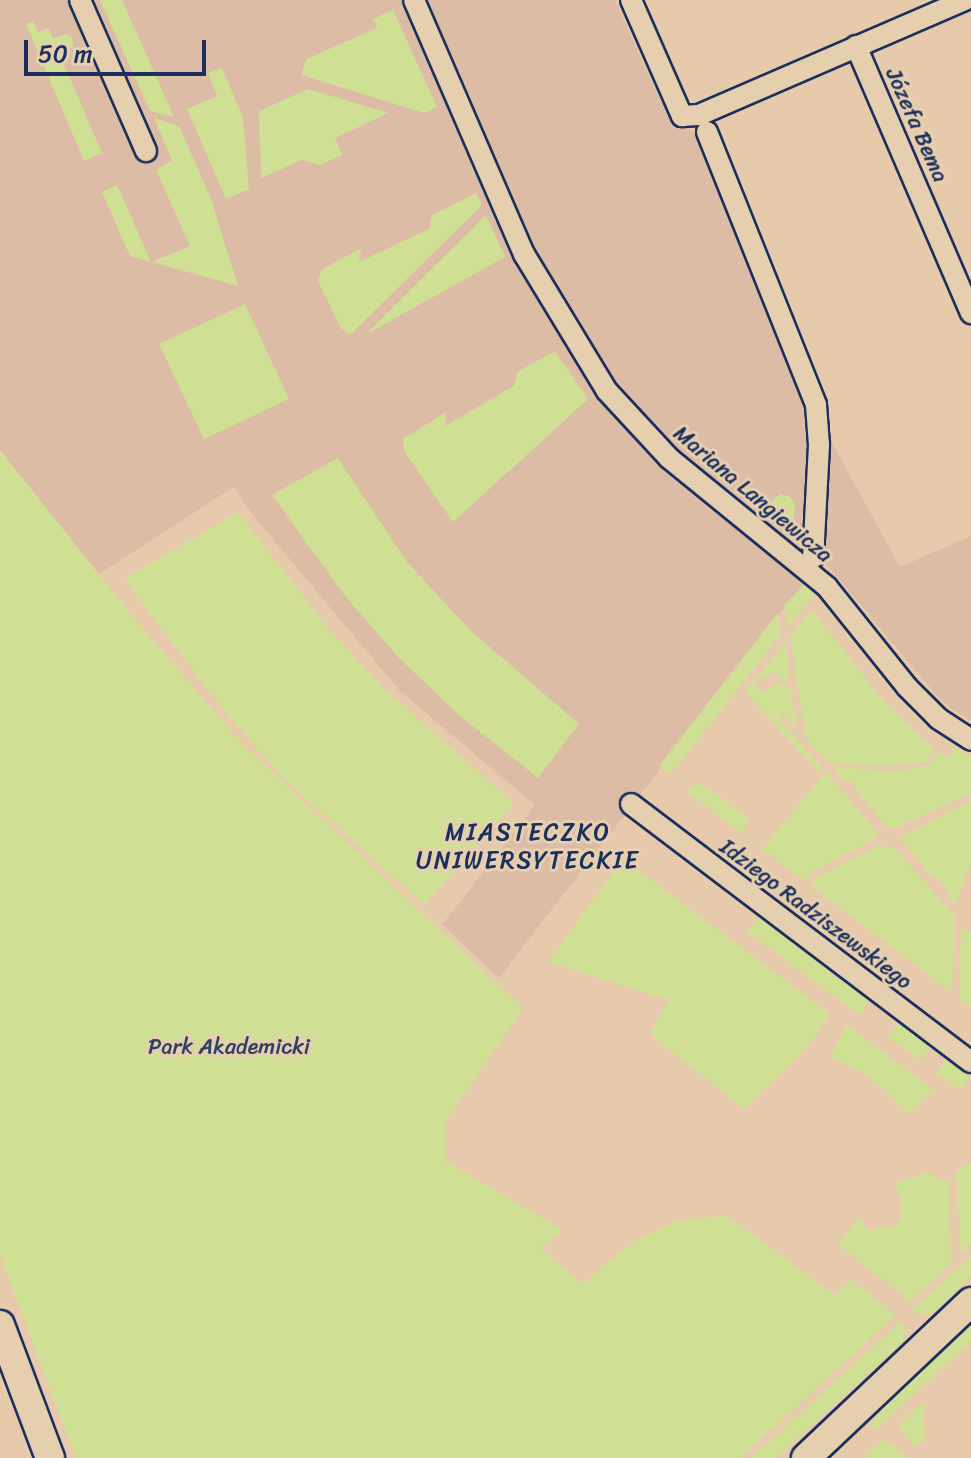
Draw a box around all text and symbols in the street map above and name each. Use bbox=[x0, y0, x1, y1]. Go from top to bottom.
scale bar bbox=[28, 24, 210, 74]
text: 50 m bbox=[38, 33, 93, 75]
street label: Józefa Bema bbox=[880, 64, 954, 186]
street label: Mariana Langiewicza bbox=[669, 420, 837, 568]
district label: MIASTECZKO UNIWERSYTECKIE bbox=[419, 819, 637, 875]
street label: Idziego Radziszewskiego bbox=[715, 833, 917, 995]
park label: Park Akademicki bbox=[148, 1034, 310, 1060]

